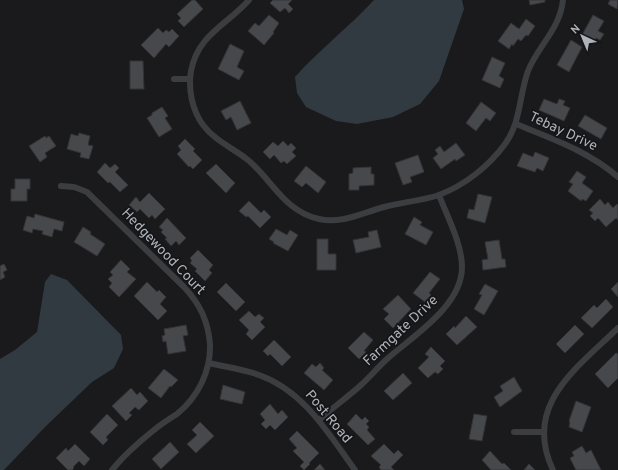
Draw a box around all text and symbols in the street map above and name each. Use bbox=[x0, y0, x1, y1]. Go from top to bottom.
north arrow bbox=[562, 16, 602, 56]
text: N bbox=[568, 22, 583, 37]
street label: Tebay Drive bbox=[526, 109, 600, 155]
street label: Hedgewood Court bbox=[117, 205, 209, 299]
street label: Farmgate Drive bbox=[360, 292, 442, 370]
street label: Post Road bbox=[301, 387, 355, 447]

